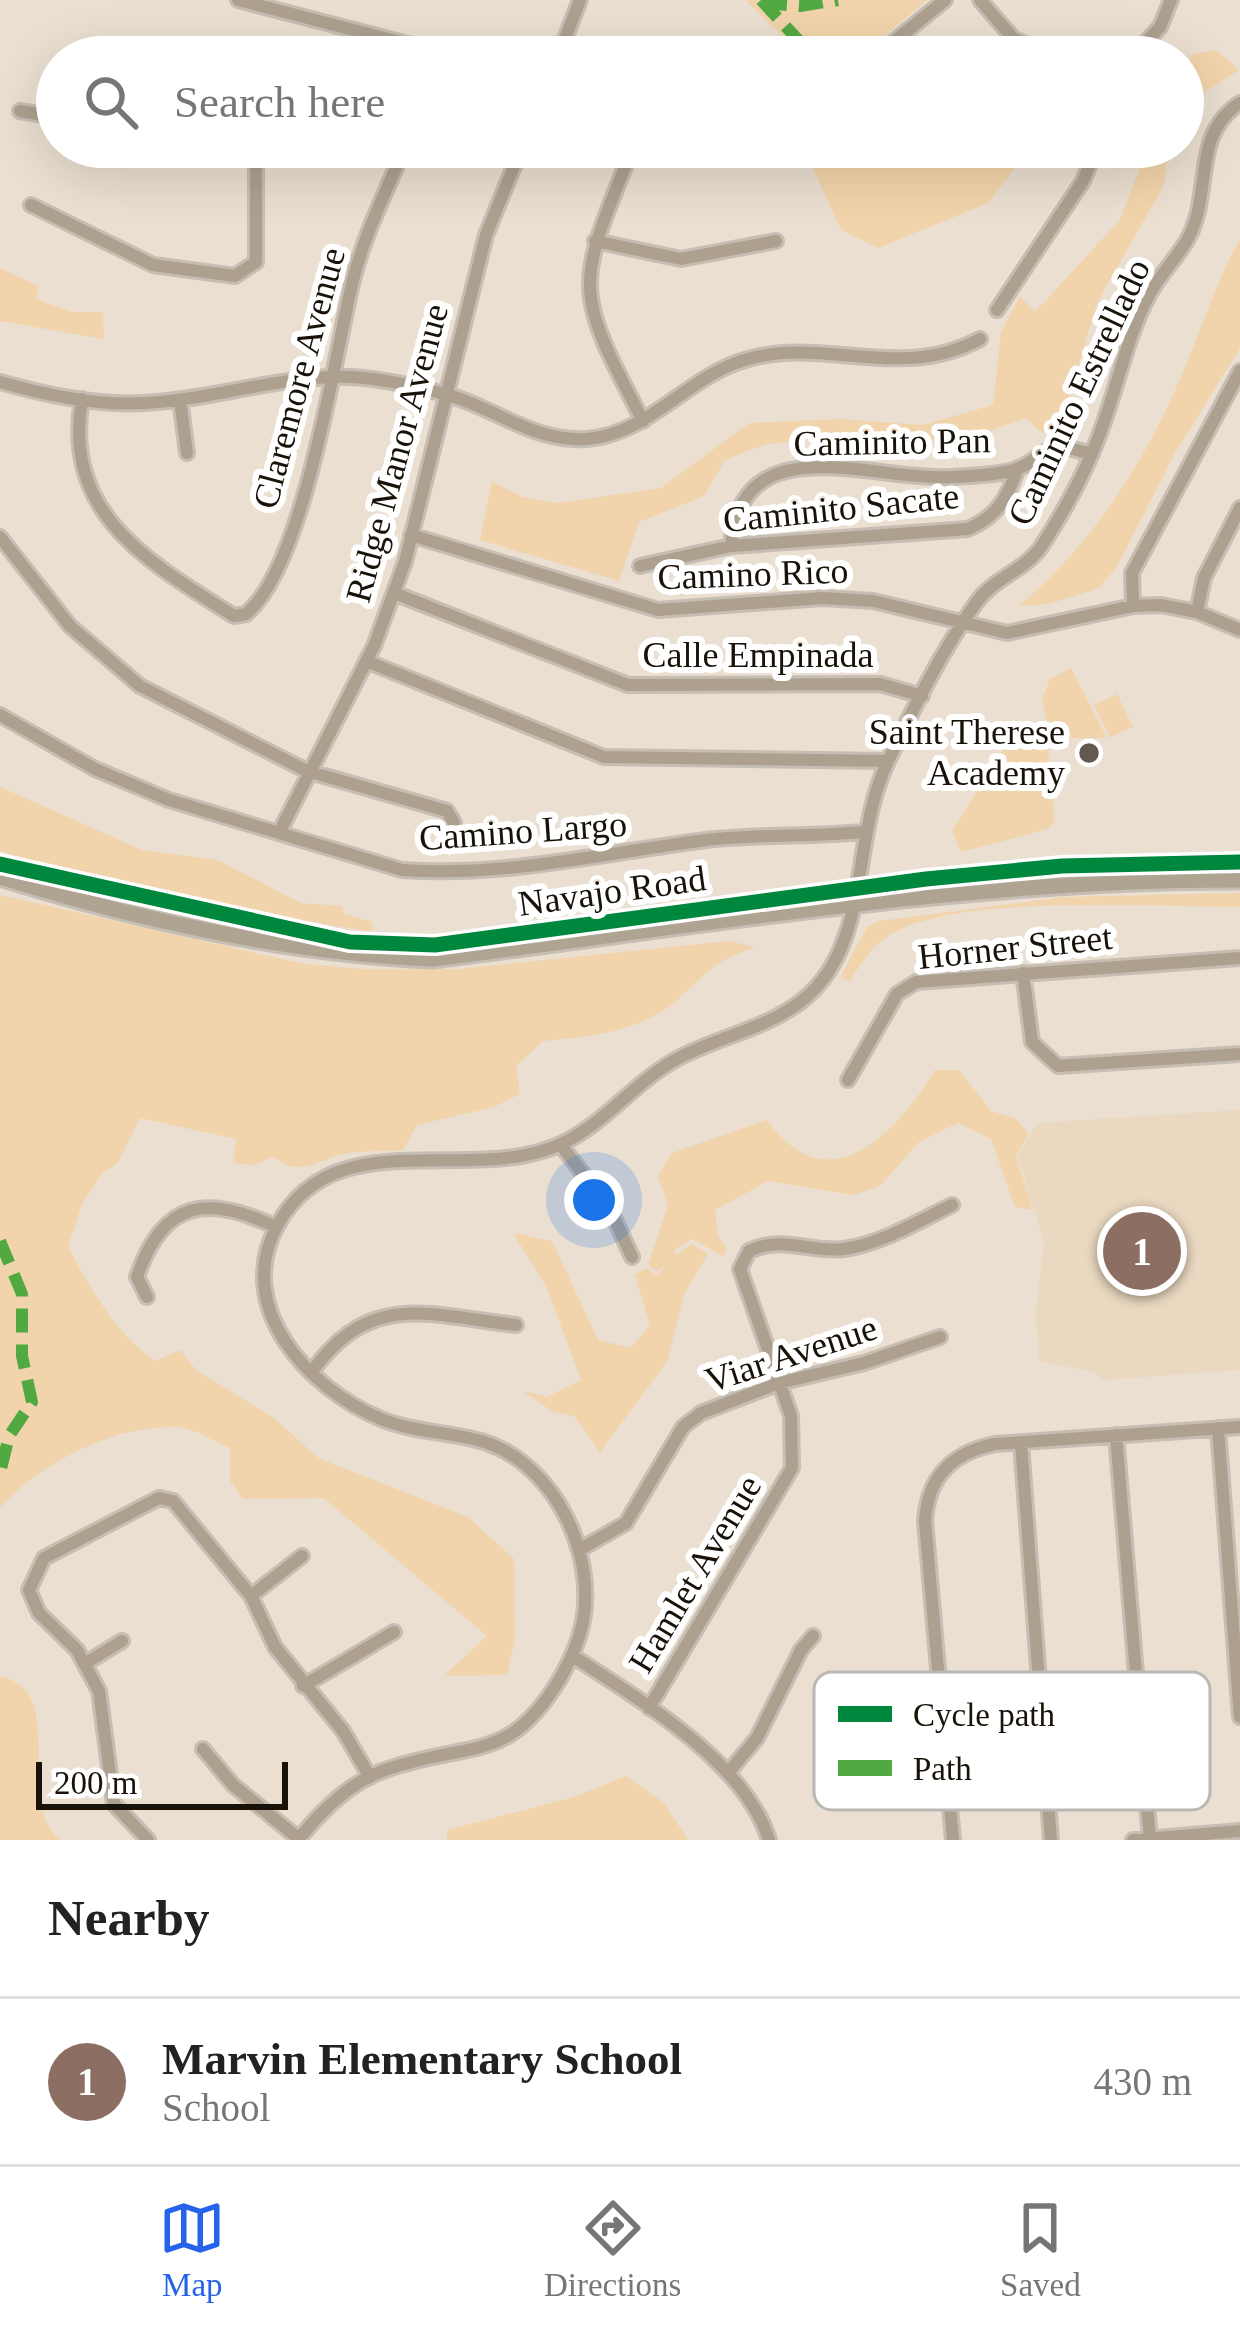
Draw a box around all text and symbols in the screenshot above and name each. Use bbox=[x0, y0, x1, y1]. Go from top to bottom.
search box bbox=[36, 36, 1204, 168]
icon: search bbox=[78, 69, 144, 135]
text: Search here bbox=[174, 77, 385, 127]
street label: Claremore Avenue bbox=[245, 243, 353, 513]
street label: Caminito Estrellado bbox=[1000, 253, 1158, 531]
street label: Ridge Manor Avenue bbox=[338, 299, 456, 607]
street label: Caminito Pan bbox=[793, 420, 991, 464]
street label: Caminito Sacate bbox=[721, 476, 961, 540]
street label: Camino Rico bbox=[657, 551, 849, 597]
street label: Calle Empinada bbox=[643, 635, 873, 675]
place label: Saint Therese Academy bbox=[869, 712, 1065, 793]
marker: Saint Therese Academy bbox=[1076, 740, 1102, 766]
street label: Camino Largo bbox=[418, 804, 628, 858]
street label: Navajo Road bbox=[516, 858, 708, 924]
street label: Horner Street bbox=[916, 917, 1114, 977]
your location bbox=[564, 1170, 624, 1230]
pin: 1 bbox=[1103, 1206, 1181, 1296]
street label: Viar Avenue bbox=[700, 1307, 882, 1401]
street label: Hamlet Avenue bbox=[621, 1468, 769, 1680]
legend bbox=[814, 1672, 1210, 1810]
text: Cycle path bbox=[913, 1697, 1056, 1733]
text: Path bbox=[913, 1751, 972, 1787]
scale bar bbox=[36, 1756, 288, 1809]
text: 200 m bbox=[54, 1765, 137, 1801]
text: Nearby bbox=[48, 1890, 209, 1946]
text: Marvin Elementary School bbox=[162, 2034, 682, 2084]
text: 1 bbox=[77, 2060, 97, 2103]
text: 430 m bbox=[1093, 2060, 1192, 2103]
text: School bbox=[162, 2086, 270, 2129]
tab: Map bbox=[159, 2195, 225, 2304]
tab: Directions bbox=[544, 2195, 681, 2304]
tab: Saved bbox=[1000, 2195, 1081, 2304]

